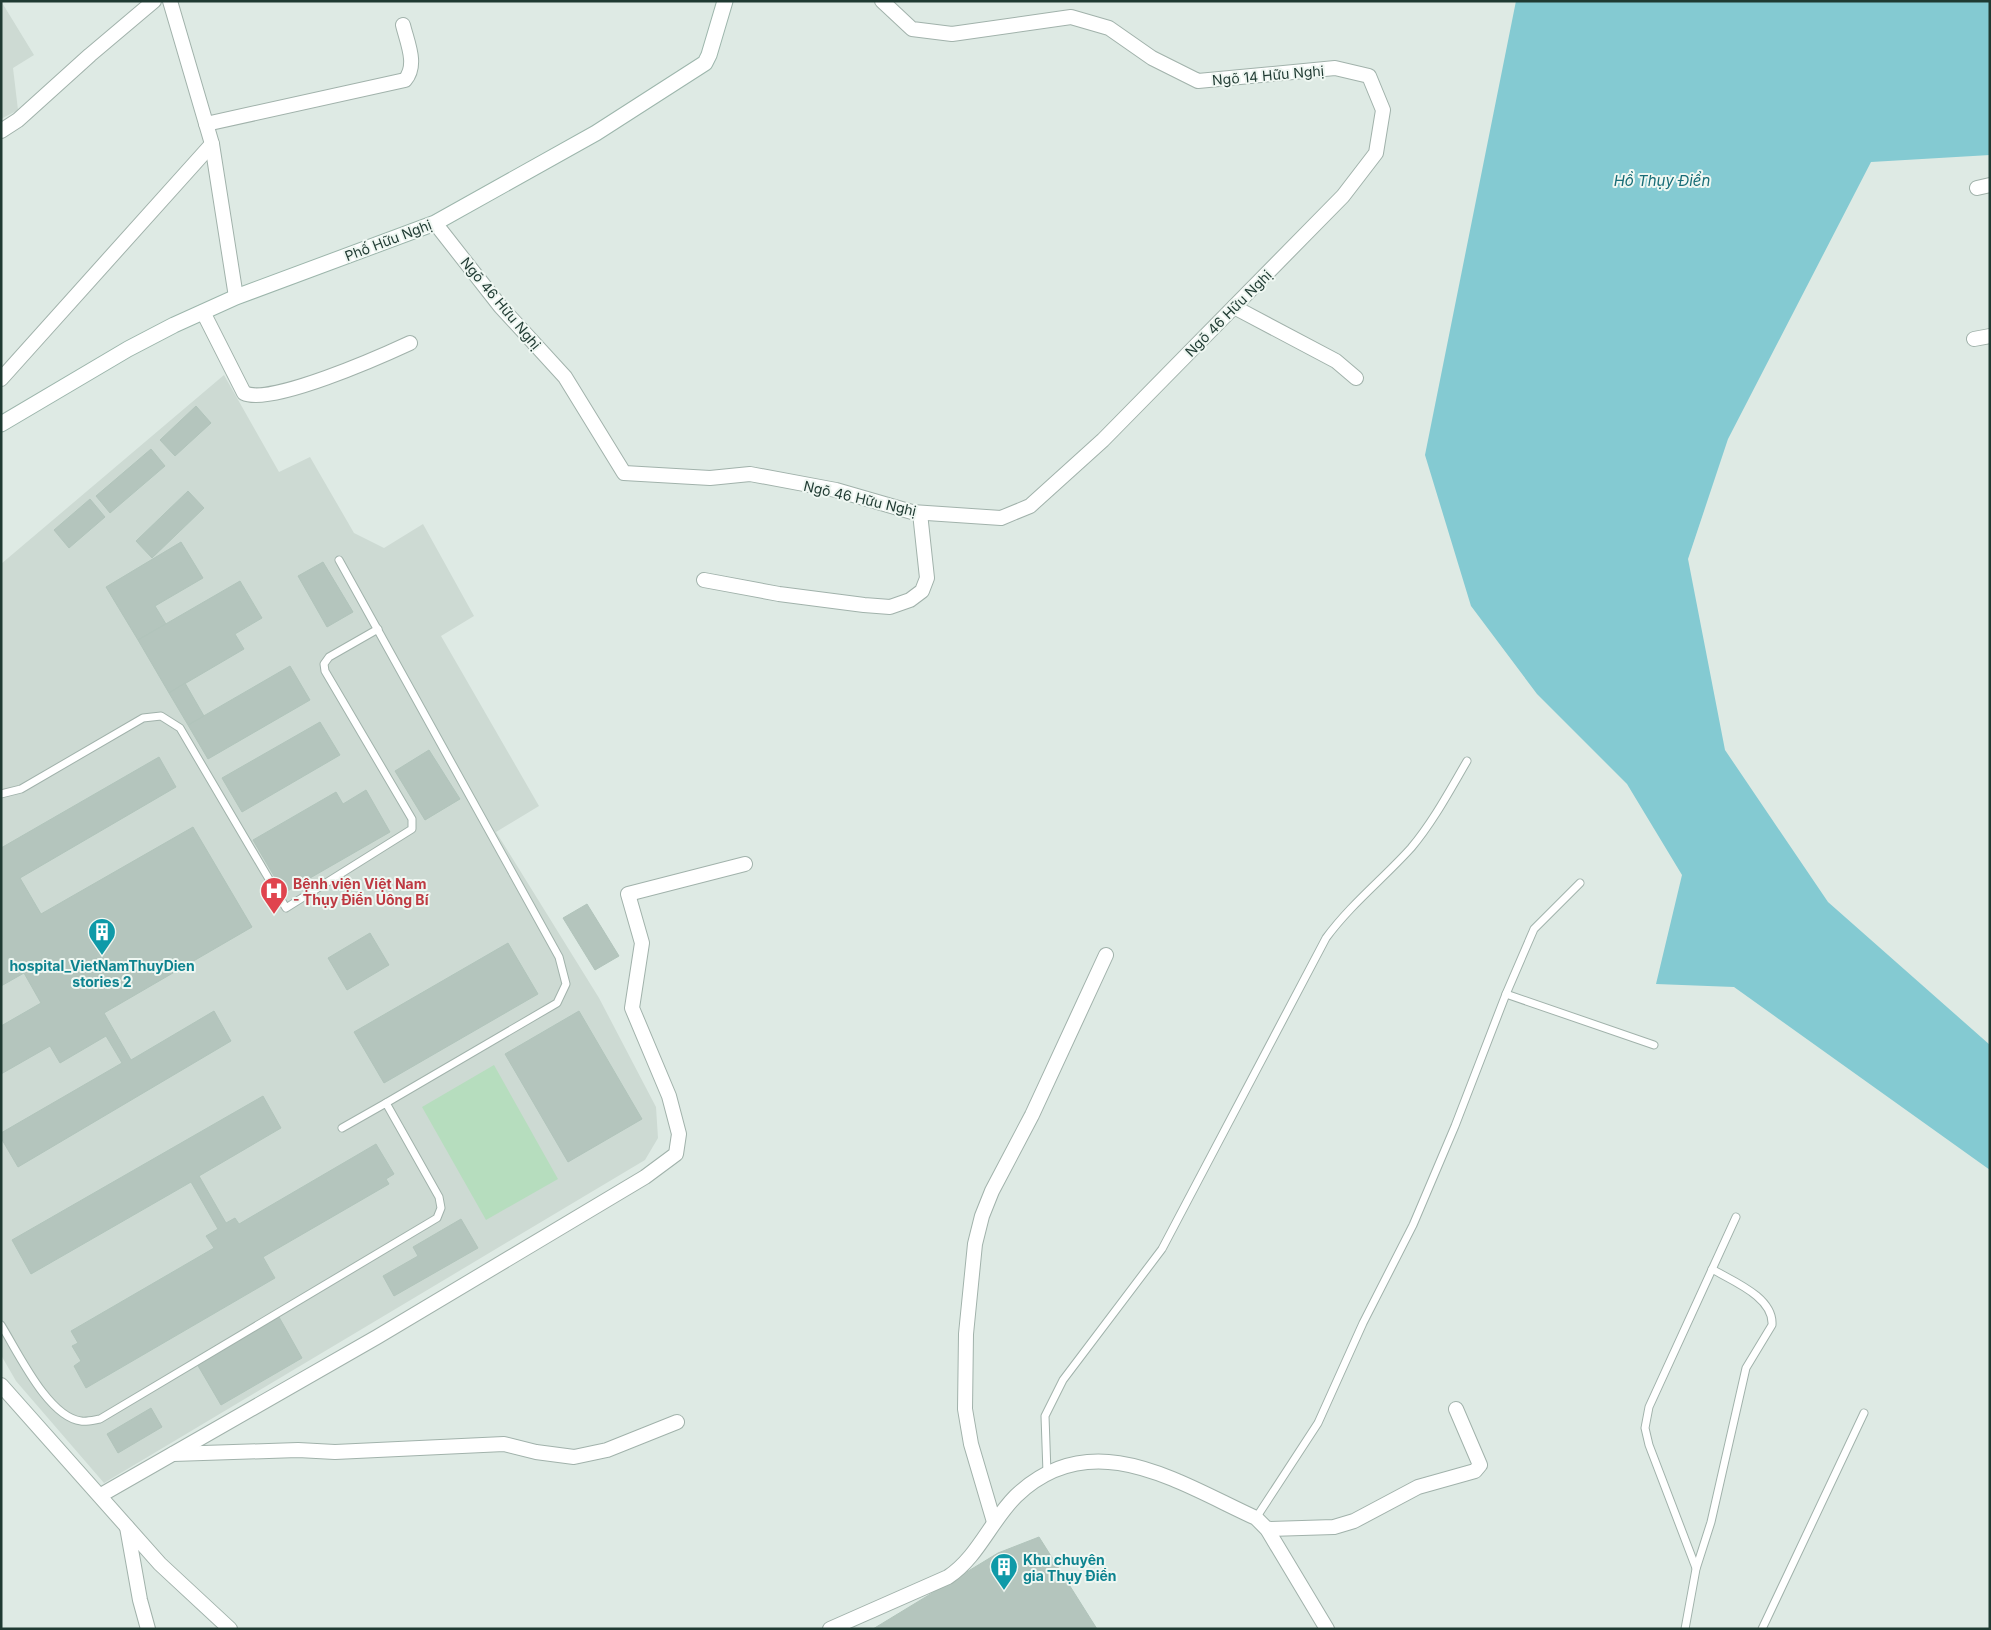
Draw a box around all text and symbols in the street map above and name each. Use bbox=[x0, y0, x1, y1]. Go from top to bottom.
street label: Ngõ 14 Hữu Nghị bbox=[1211, 62, 1325, 88]
water label: Hồ Thụy Điển bbox=[1614, 171, 1710, 190]
street label: Phố Hữu Nghị bbox=[342, 216, 434, 264]
street label: Ngõ 46 Hữu Nghị bbox=[457, 253, 545, 353]
street label: Ngõ 46 Hữu Nghị bbox=[1181, 266, 1275, 360]
street label: Ngõ 46 Hữu Nghị bbox=[802, 477, 918, 519]
place label: Bệnh viện Việt Nam - Thụy Điển Uông Bí bbox=[293, 875, 429, 908]
hospital icon: Bệnh viện Việt Nam - Thụy Điển Uông Bí bbox=[259, 876, 289, 915]
building icon: hospital_VietNamThuyDien stories 2 bbox=[87, 917, 117, 956]
place label: hospital_VietNamThuyDien stories 2 bbox=[9, 957, 195, 990]
place label: Khu chuyên gia Thụy Điển bbox=[1023, 1551, 1117, 1584]
building icon: Khu chuyên gia Thụy Điển bbox=[989, 1552, 1019, 1591]

